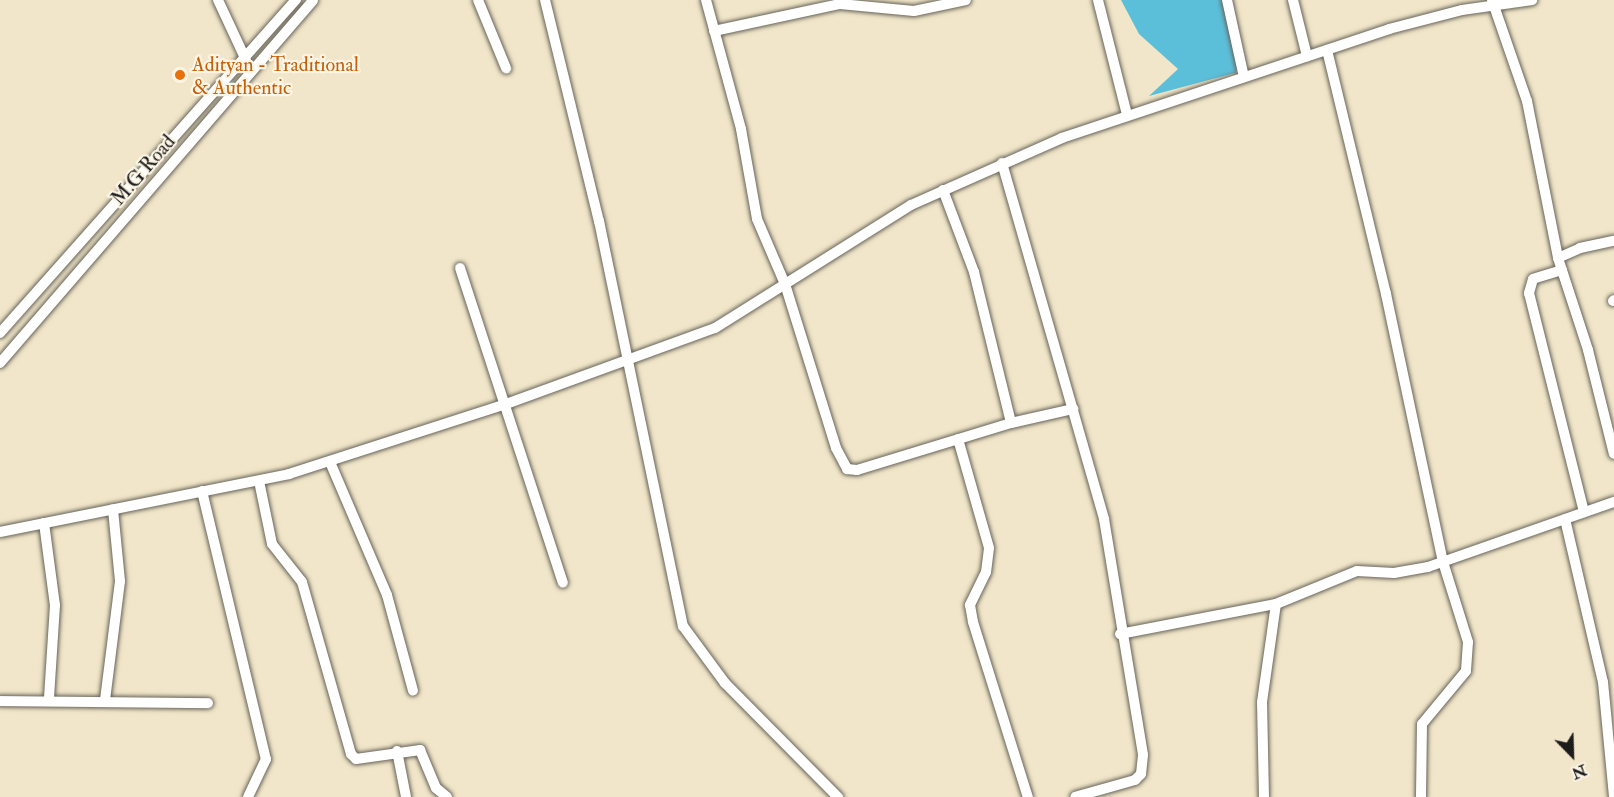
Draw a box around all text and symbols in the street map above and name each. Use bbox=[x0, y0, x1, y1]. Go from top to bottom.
place label: Adityan - Traditional & Authentic bbox=[192, 52, 359, 99]
marker: Adityan - Traditional & Authentic bbox=[173, 68, 187, 82]
street label: M.G Road bbox=[106, 130, 180, 210]
north arrow bbox=[1542, 725, 1602, 785]
text: N bbox=[1569, 760, 1590, 784]

